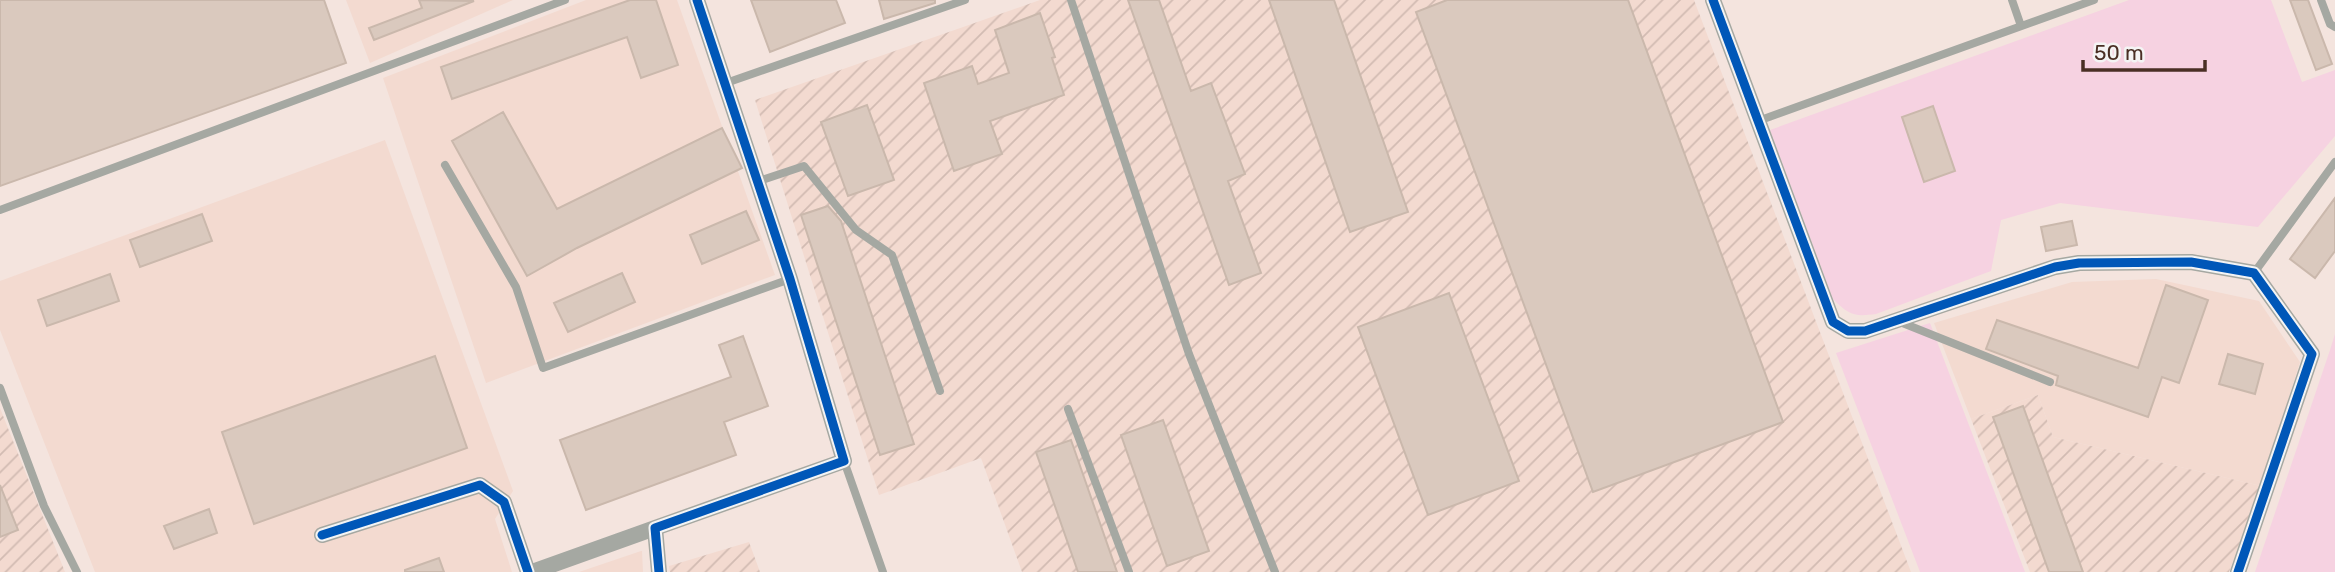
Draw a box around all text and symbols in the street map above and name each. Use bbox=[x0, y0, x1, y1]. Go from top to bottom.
scale bar bbox=[2083, 28, 2206, 72]
text: 50 m bbox=[2094, 40, 2144, 65]

